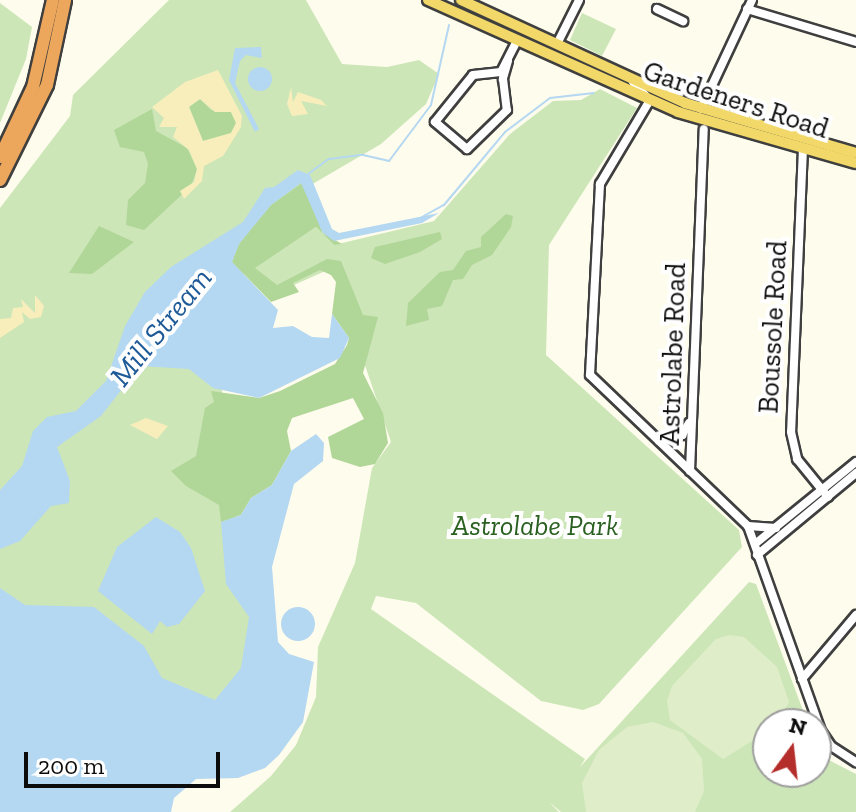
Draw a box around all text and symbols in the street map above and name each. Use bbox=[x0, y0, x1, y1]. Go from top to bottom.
street label: Gardeners Road bbox=[639, 54, 833, 146]
street label: Boussole Road bbox=[752, 240, 794, 414]
water label: Mill Stream bbox=[102, 261, 220, 393]
street label: Astrolabe Road bbox=[653, 262, 693, 446]
park label: Astrolabe Park bbox=[452, 509, 618, 543]
north arrow bbox=[752, 708, 832, 788]
text: N bbox=[786, 711, 809, 741]
scale bar bbox=[28, 736, 224, 786]
text: 200 m bbox=[38, 751, 104, 780]

